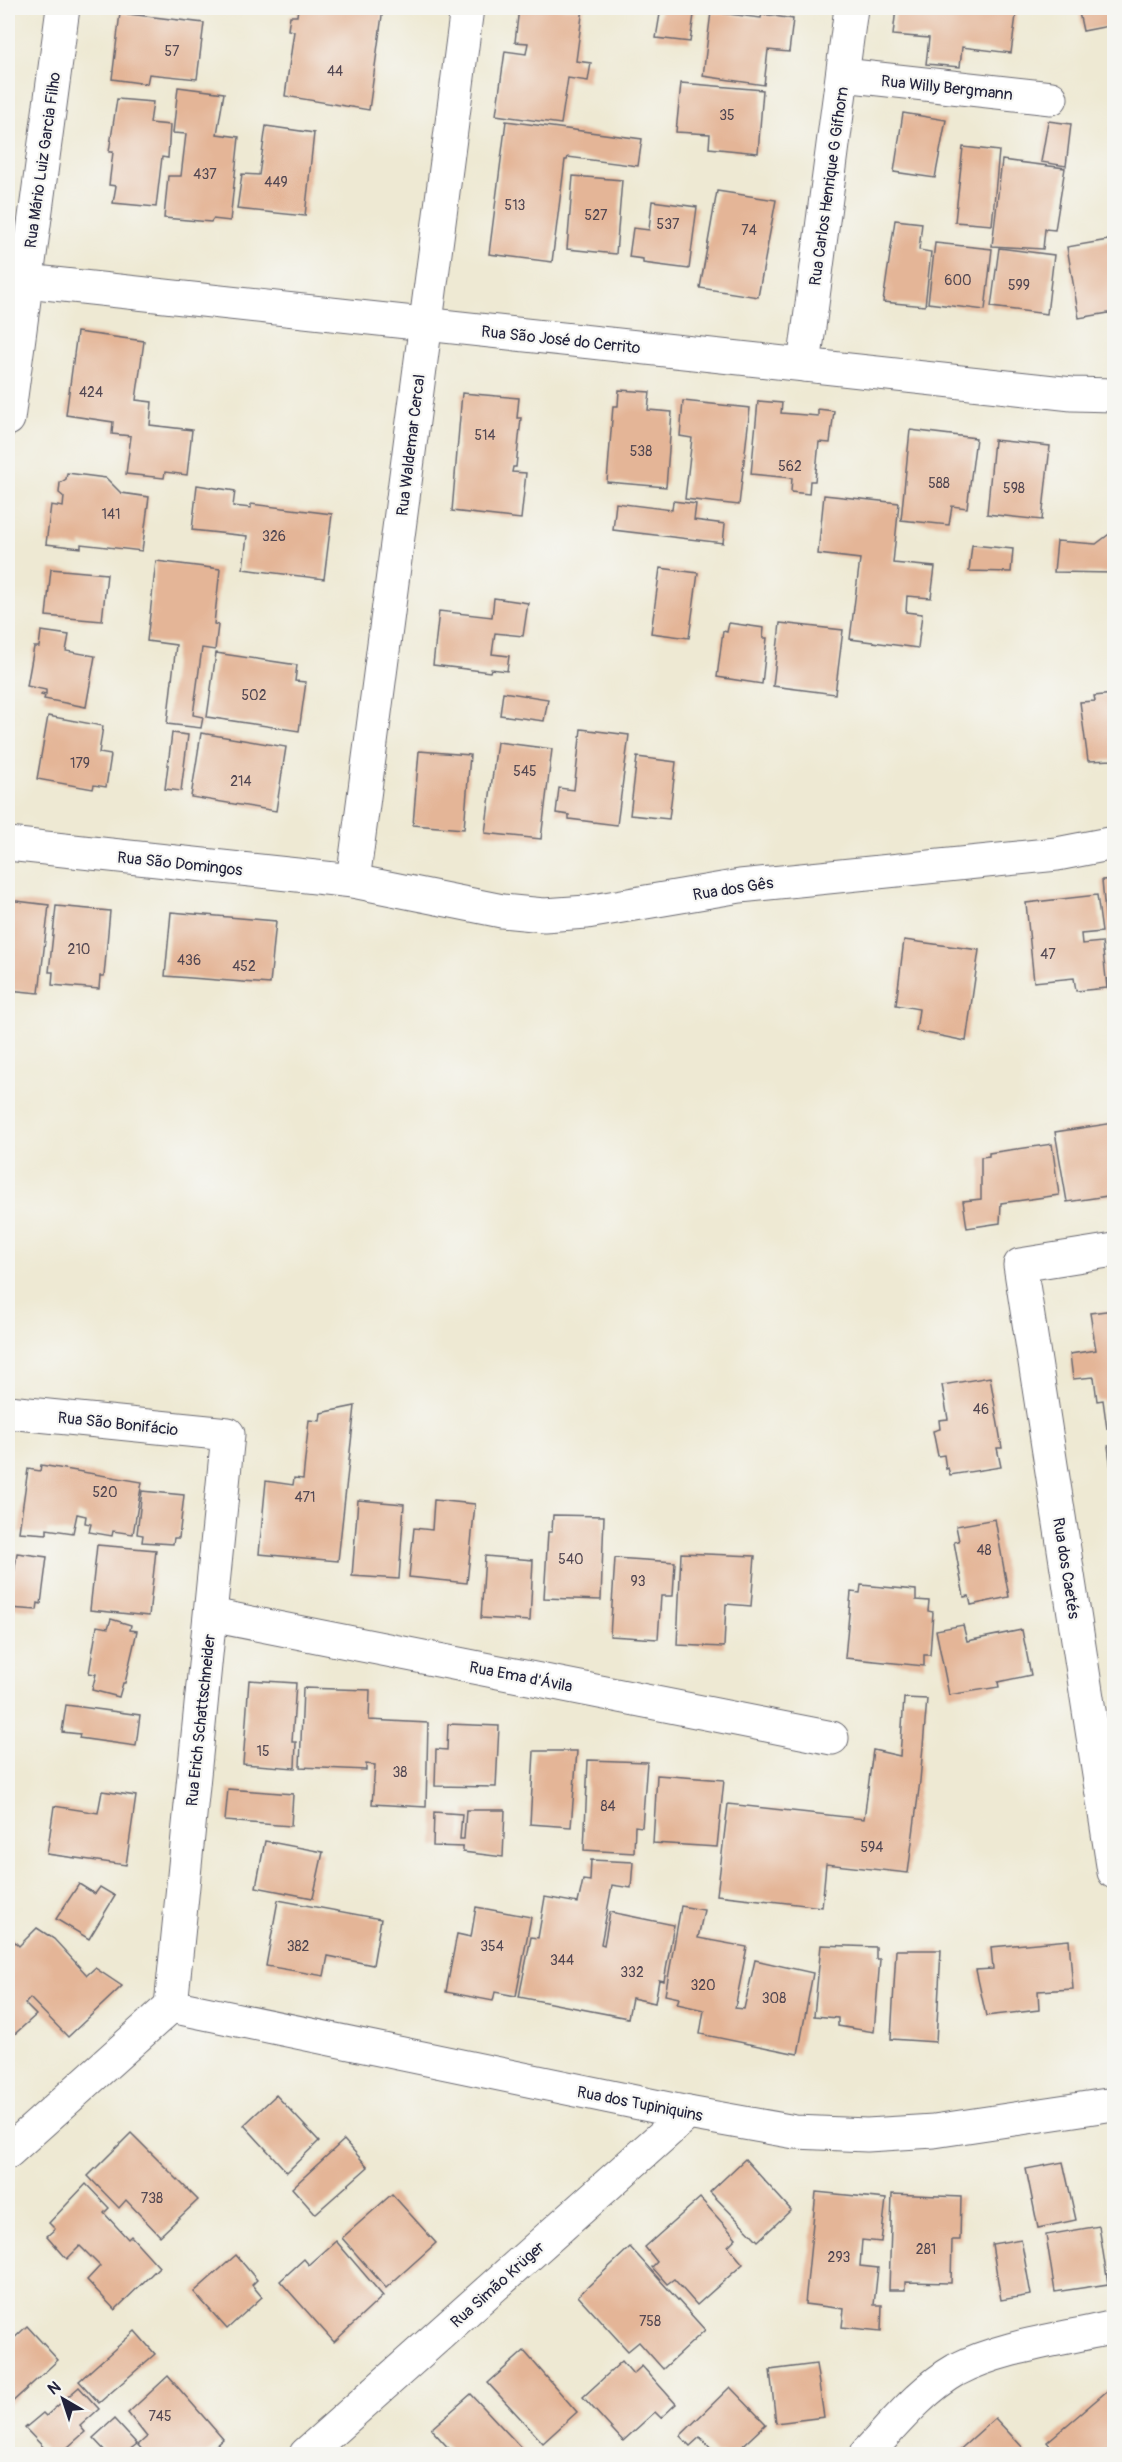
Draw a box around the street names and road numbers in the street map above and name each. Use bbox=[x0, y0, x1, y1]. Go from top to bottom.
street label: Rua Mário Luiz Garcia Filho bbox=[21, 70, 65, 249]
street label: Rua Willy Bergmann bbox=[880, 71, 1014, 105]
street label: Rua Carlos Henrique G Gifhorn bbox=[805, 85, 853, 287]
street label: Rua São José do Cerrito bbox=[480, 322, 642, 358]
street label: Rua Waldemar Cercal bbox=[392, 373, 430, 517]
street label: Rua São Domingos bbox=[116, 847, 243, 881]
street label: Rua dos Gês bbox=[691, 873, 775, 905]
street label: Rua São Bonifácio bbox=[57, 1408, 179, 1440]
street label: Rua dos Caetés bbox=[1048, 1516, 1084, 1620]
street label: Rua Erich Schattschneider bbox=[182, 1633, 220, 1807]
street label: Rua Ema d'Ávila bbox=[467, 1657, 574, 1697]
street label: Rua dos Tupiniquins bbox=[575, 2082, 704, 2126]
street label: Rua Simão Krüger bbox=[446, 2237, 549, 2332]

